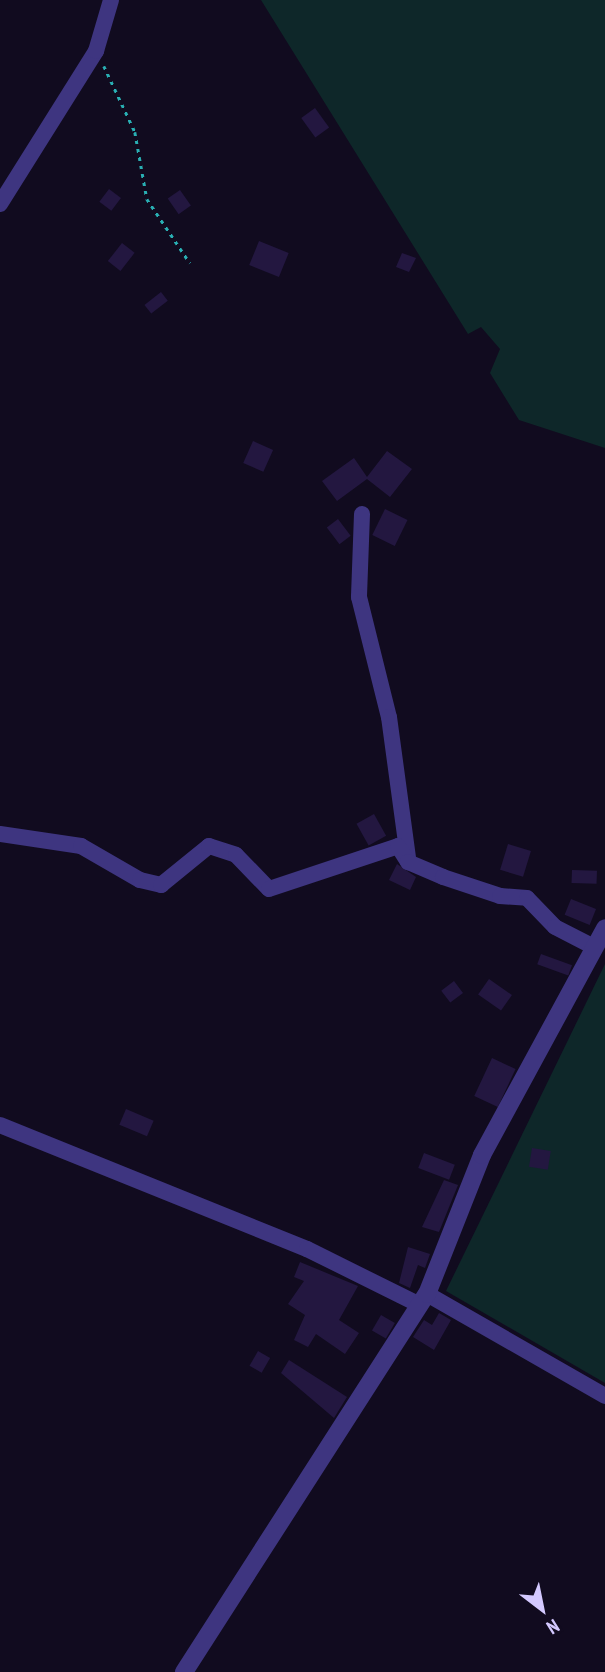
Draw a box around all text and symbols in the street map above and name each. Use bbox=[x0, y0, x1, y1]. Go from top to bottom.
north arrow bbox=[507, 1574, 577, 1644]
text: N bbox=[542, 1614, 564, 1640]

